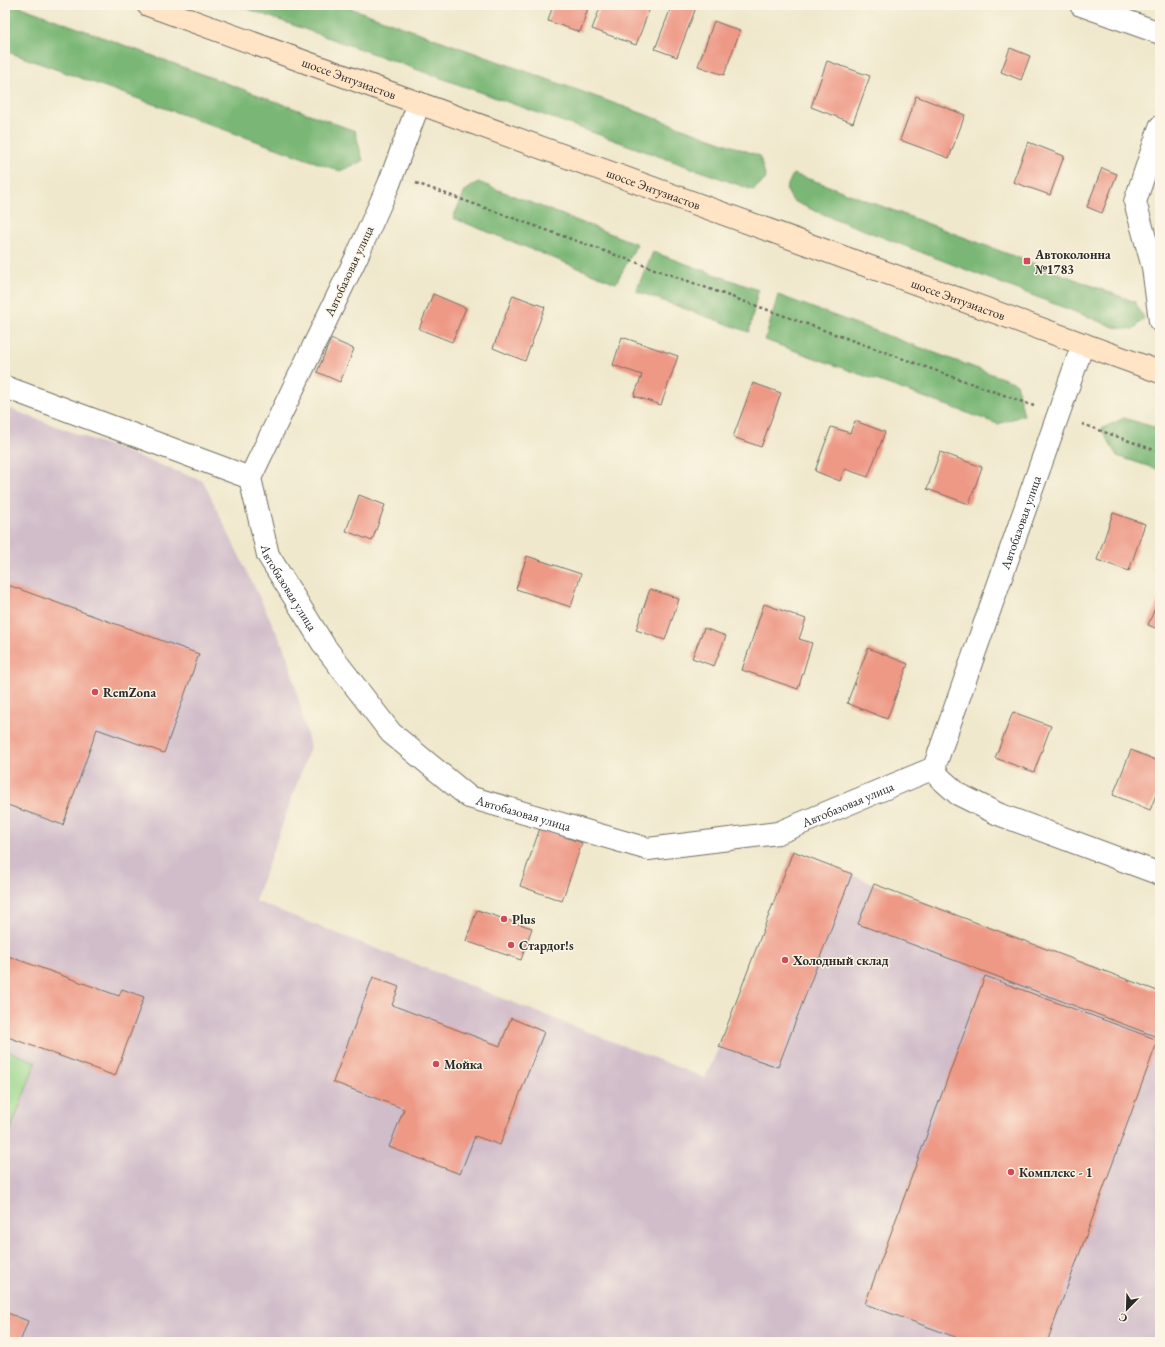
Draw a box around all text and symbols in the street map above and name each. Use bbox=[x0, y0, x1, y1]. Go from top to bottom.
street label: шоссе Энтузиастов bbox=[300, 53, 399, 103]
street label: шоссе Энтузиастов bbox=[604, 164, 704, 213]
street label: Автобазовая улица bbox=[320, 222, 378, 320]
place label: Автоколонна №1783 bbox=[1034, 246, 1111, 278]
marker: Автоколонна №1783 bbox=[1022, 256, 1032, 266]
street label: шоссе Энтузиастов bbox=[909, 274, 1008, 324]
street label: Автобазовая улица bbox=[996, 472, 1045, 572]
street label: Автобазовая улица bbox=[257, 542, 322, 634]
place label: RemZona bbox=[103, 684, 156, 701]
marker: RemZona bbox=[90, 687, 100, 697]
street label: Автобазовая улица bbox=[798, 777, 897, 831]
street label: Автобазовая улица bbox=[473, 791, 574, 835]
place label: Plus bbox=[512, 911, 536, 928]
marker: Plus bbox=[499, 914, 509, 924]
place label: Стардог!s bbox=[519, 937, 574, 954]
marker: Стардог!s bbox=[506, 940, 516, 950]
place label: Холодный склад bbox=[792, 952, 889, 969]
marker: Холодный склад bbox=[780, 955, 790, 965]
place label: Мойка bbox=[444, 1056, 483, 1073]
marker: Мойка bbox=[431, 1059, 441, 1069]
place label: Комплекс - 1 bbox=[1019, 1164, 1093, 1181]
marker: Комплекс - 1 bbox=[1006, 1167, 1016, 1177]
north arrow bbox=[1107, 1289, 1147, 1329]
text: С bbox=[1117, 1310, 1129, 1326]

